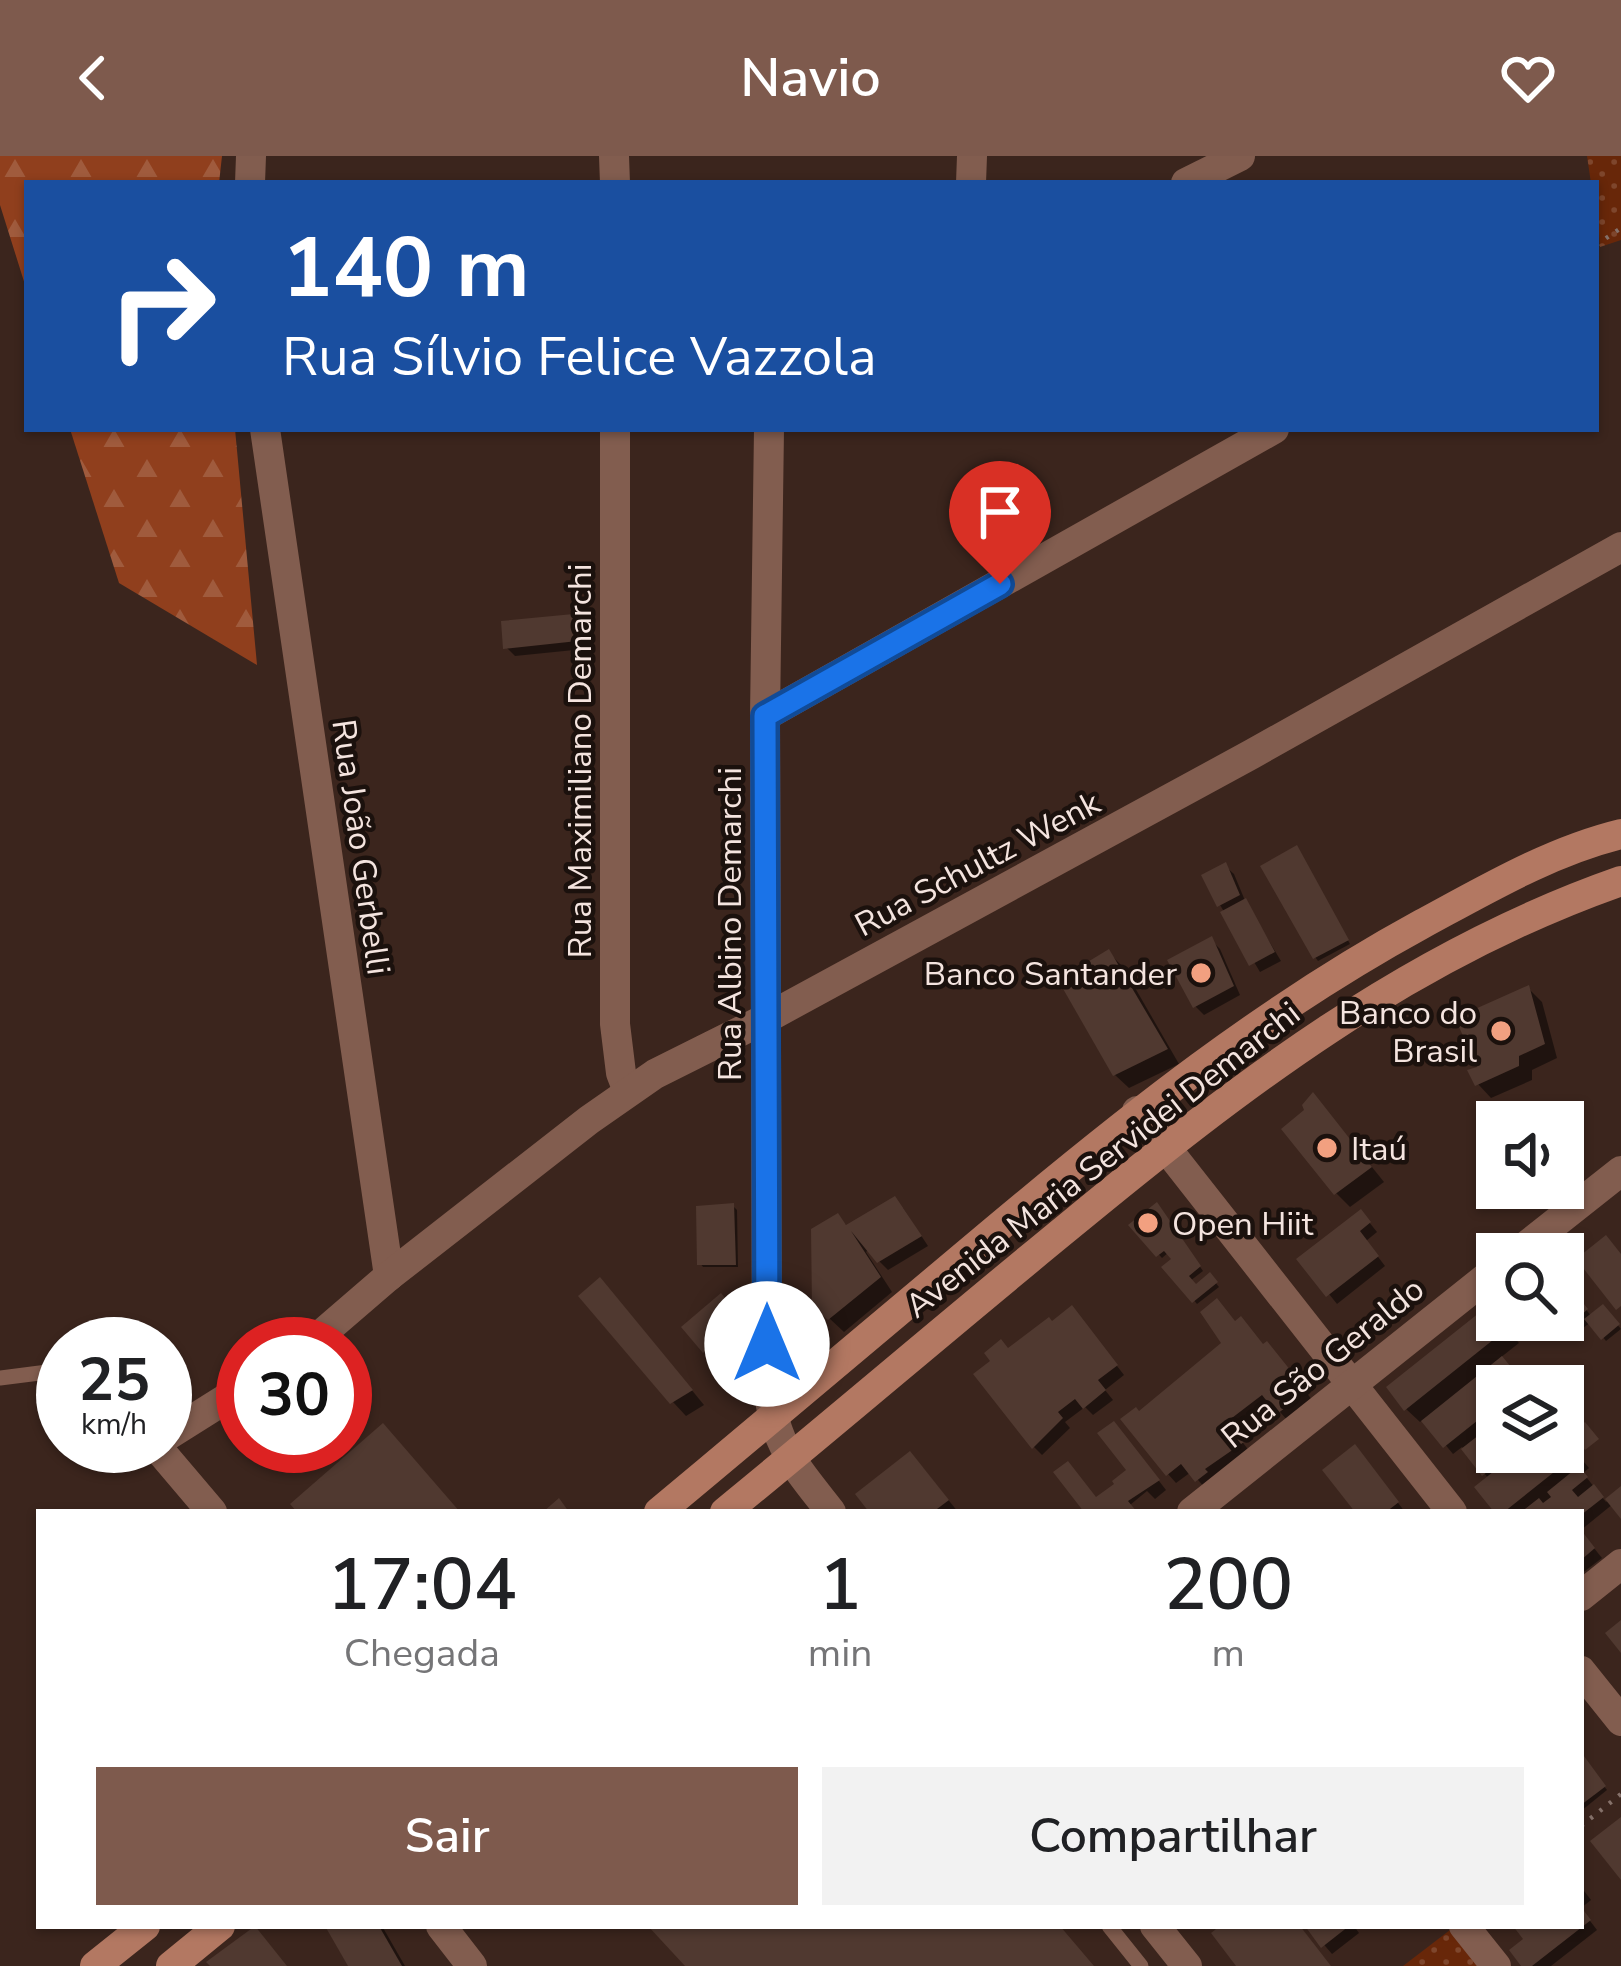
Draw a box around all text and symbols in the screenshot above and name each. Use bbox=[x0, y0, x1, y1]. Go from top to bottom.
text: Navio bbox=[740, 41, 881, 115]
icon: back bbox=[60, 45, 126, 111]
icon: heart bbox=[1495, 45, 1561, 111]
text: 140 m bbox=[282, 211, 530, 326]
icon: right bbox=[84, 228, 240, 384]
text: Rua Sílvio Felice Vazzola bbox=[282, 320, 877, 394]
pin bbox=[949, 461, 1051, 584]
icon: arrive bbox=[967, 479, 1033, 545]
street label: Rua Maximiliano Demarchi bbox=[558, 564, 603, 958]
street label: Rua João Gerbelli bbox=[320, 717, 401, 978]
street label: Rua Albino Demarchi bbox=[708, 767, 753, 1081]
street label: Rua Schultz Wenk bbox=[847, 781, 1109, 948]
place label: Banco Santander bbox=[924, 952, 1177, 997]
marker: Banco Santander bbox=[1188, 960, 1214, 986]
place label: Banco do Brasil bbox=[1339, 991, 1477, 1074]
street label: Avenida Maria Servidei Demarchi bbox=[896, 992, 1310, 1329]
marker: Banco do Brasil bbox=[1488, 1018, 1514, 1044]
map controls bbox=[1476, 1101, 1584, 1473]
button: sound bbox=[1476, 1101, 1584, 1209]
place label: Itaú bbox=[1351, 1127, 1407, 1172]
marker: Itaú bbox=[1314, 1135, 1340, 1161]
place label: Open Hiit bbox=[1172, 1202, 1314, 1247]
marker: Open Hiit bbox=[1135, 1210, 1161, 1236]
button: search bbox=[1476, 1233, 1584, 1341]
street label: Rua São Geraldo bbox=[1212, 1267, 1434, 1459]
position arrow bbox=[704, 1281, 830, 1407]
speed limit sign: 30 bbox=[216, 1317, 372, 1473]
text: 25 bbox=[78, 1339, 150, 1421]
button: layers bbox=[1476, 1365, 1584, 1473]
text: km/h bbox=[81, 1404, 147, 1445]
text: 17:04 bbox=[327, 1536, 517, 1634]
text: 1 bbox=[819, 1536, 862, 1634]
text: 200 bbox=[1163, 1536, 1293, 1634]
text: Chegada bbox=[344, 1627, 500, 1680]
text: min bbox=[808, 1627, 872, 1680]
text: m bbox=[1211, 1627, 1245, 1680]
button: Sair bbox=[96, 1767, 798, 1905]
button: Compartilhar bbox=[822, 1767, 1524, 1905]

